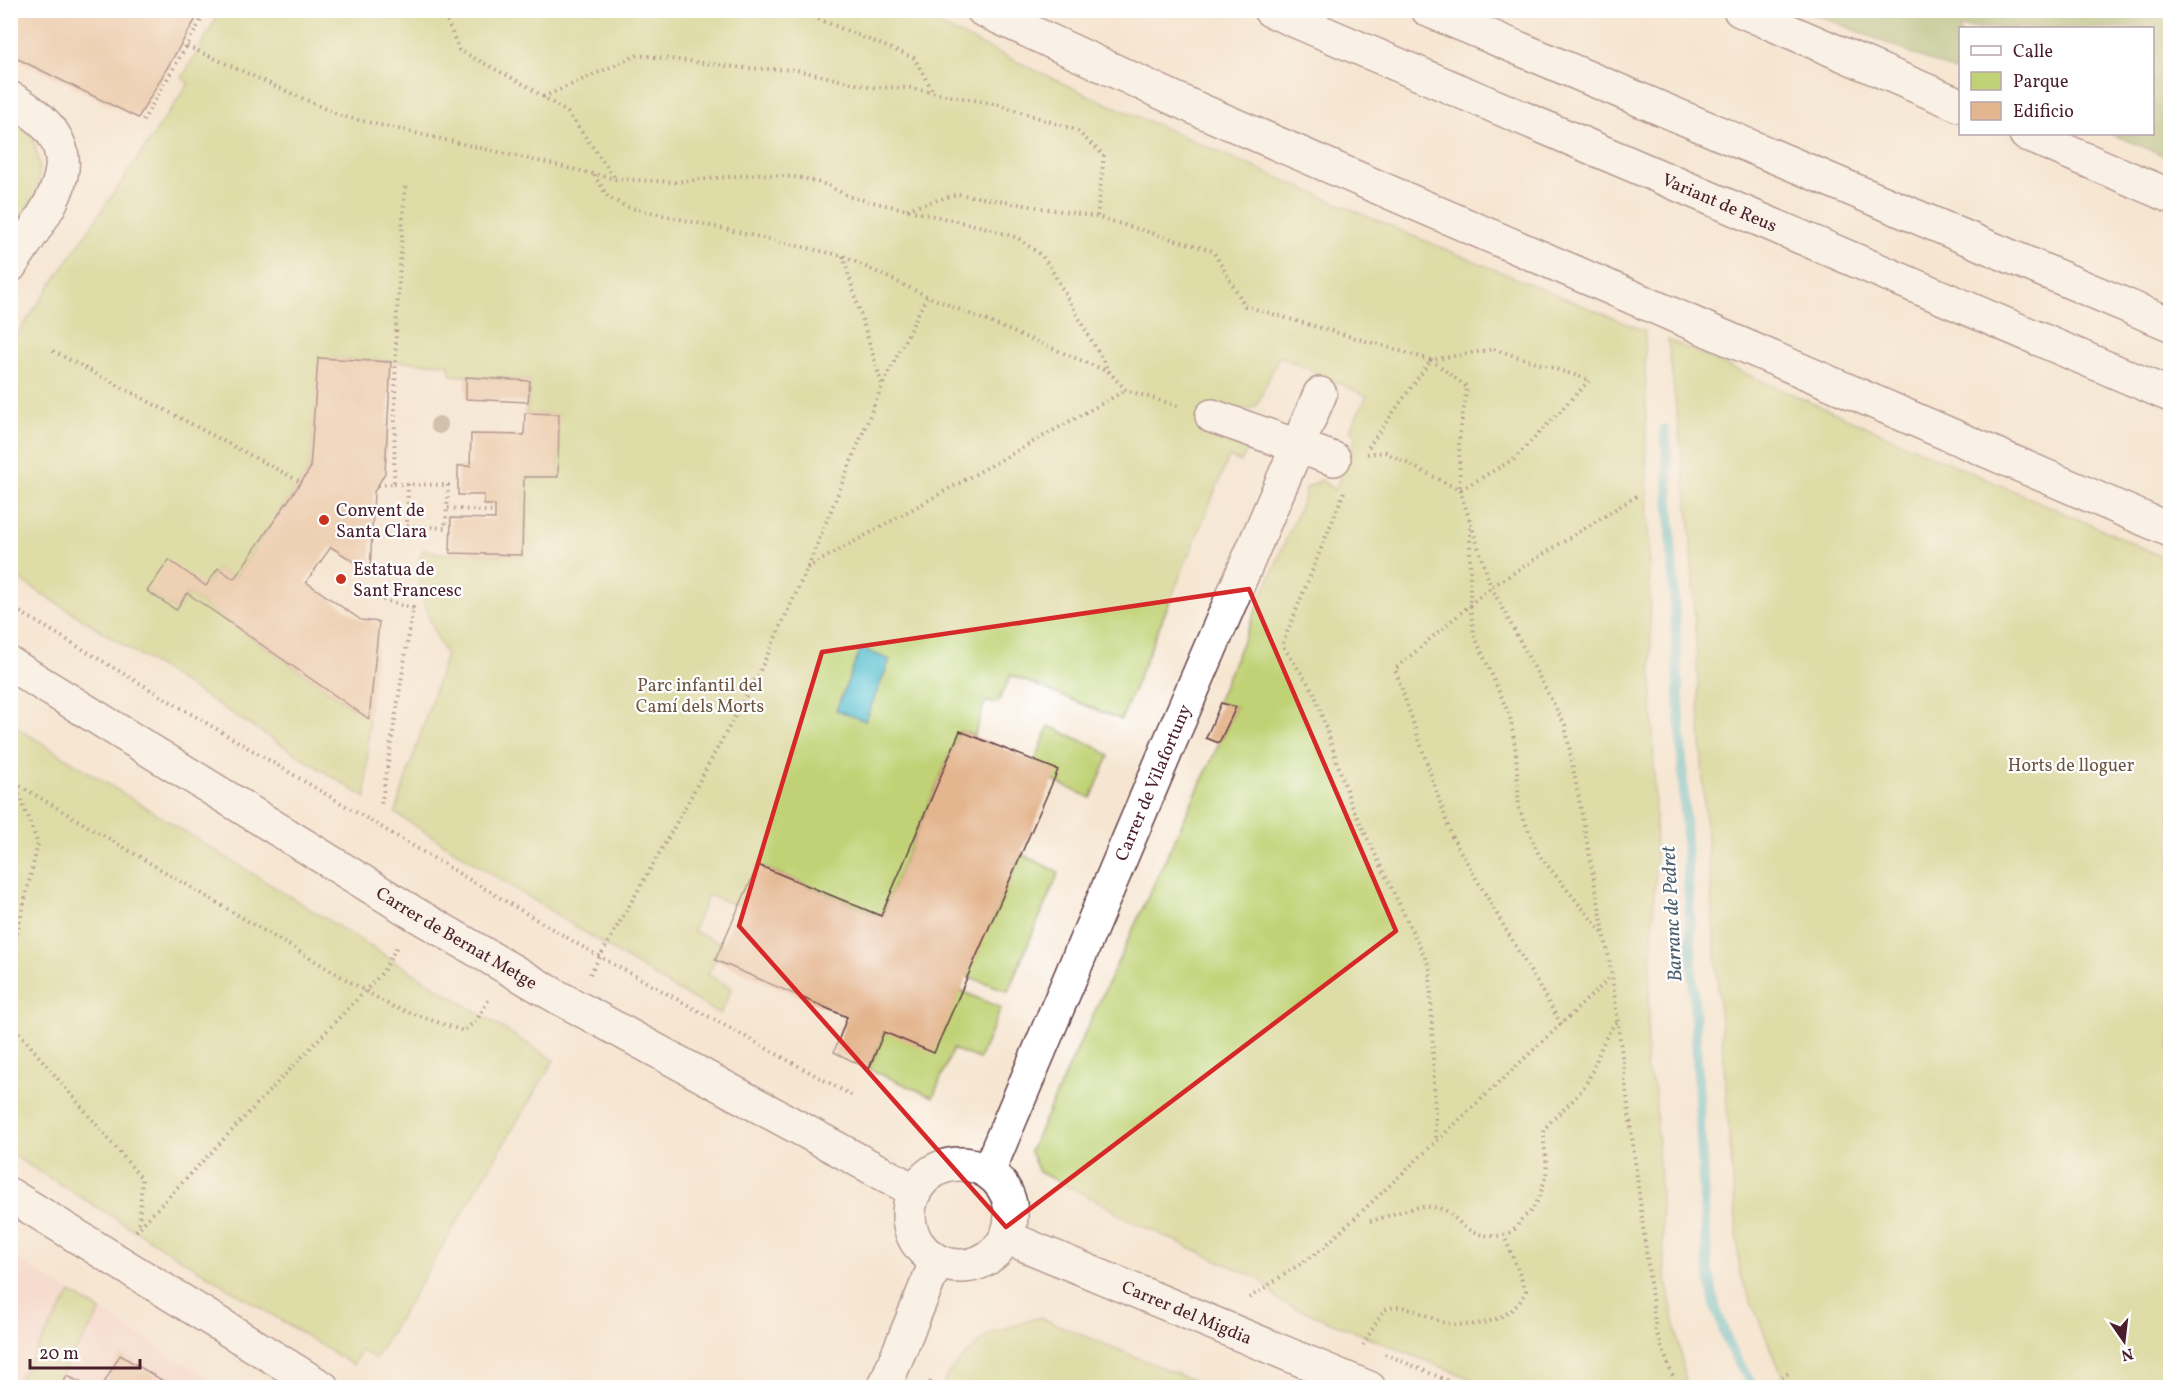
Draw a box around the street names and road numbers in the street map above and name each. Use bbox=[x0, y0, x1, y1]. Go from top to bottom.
street label: Variant de Reus bbox=[1658, 168, 1780, 239]
street label: Carrer de Vilafortuny bbox=[1110, 701, 1199, 865]
street label: Carrer de Bernat Metge bbox=[370, 882, 541, 996]
street label: Carrer del Migdia bbox=[1117, 1275, 1255, 1352]

